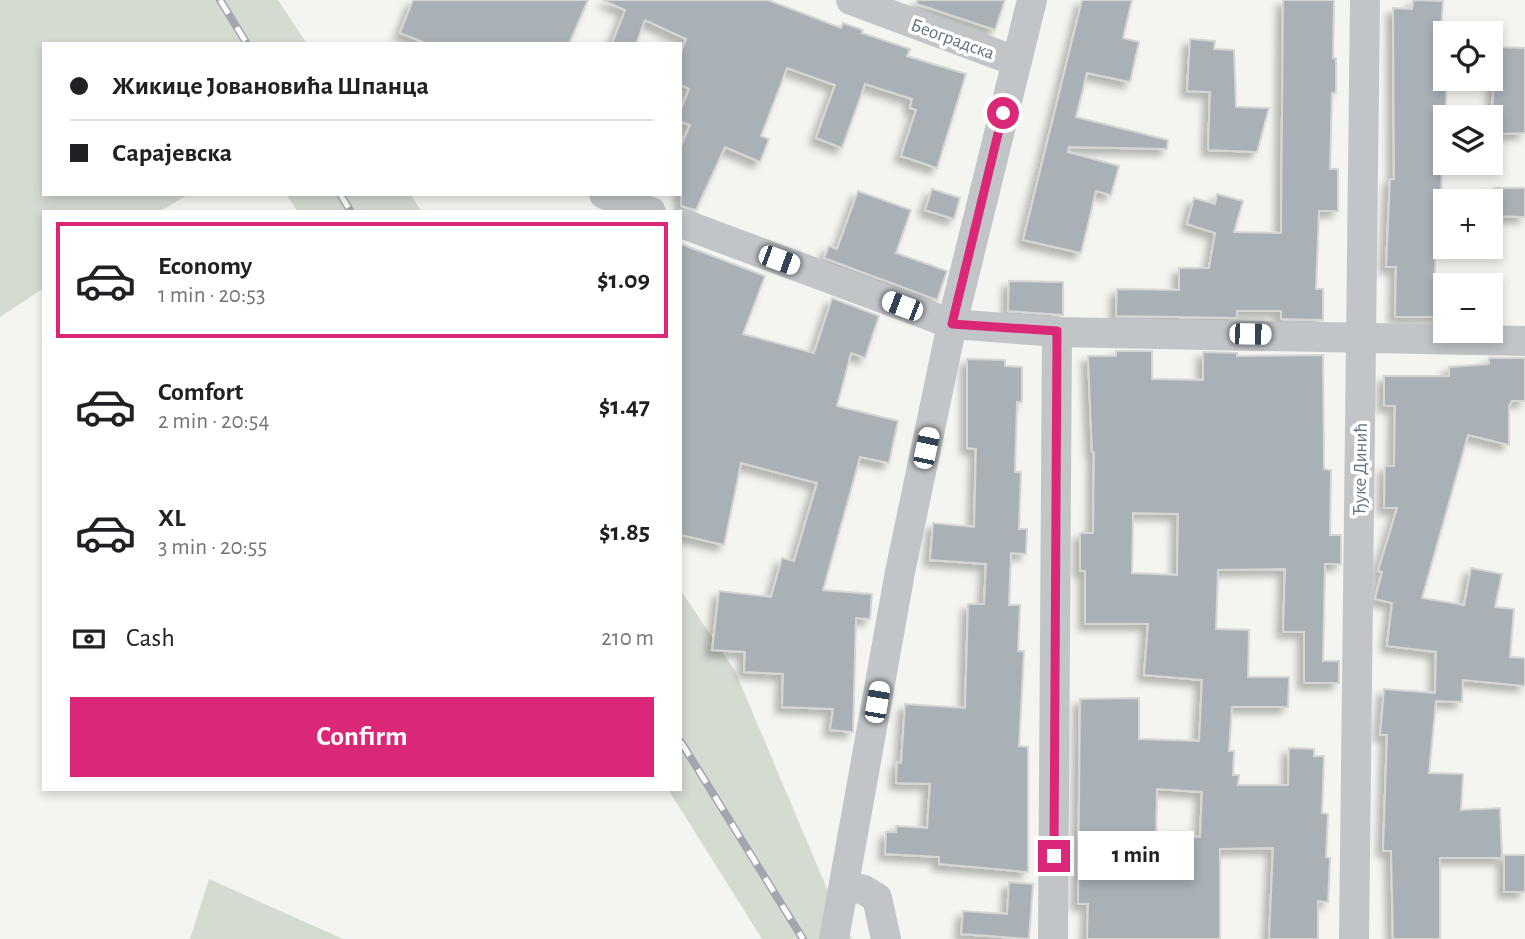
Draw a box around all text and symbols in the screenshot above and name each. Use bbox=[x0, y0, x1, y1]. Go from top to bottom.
street label: Београдска bbox=[908, 16, 997, 63]
map controls bbox=[1433, 21, 1503, 343]
button: locate bbox=[1433, 21, 1503, 91]
text: Жикице Јовановића Шпанца bbox=[112, 73, 429, 99]
route start bbox=[987, 97, 1019, 129]
button: layers bbox=[1433, 105, 1503, 175]
text: Сарајевска bbox=[112, 140, 232, 166]
button: + bbox=[1433, 189, 1503, 259]
car bbox=[756, 243, 803, 277]
icon: car bbox=[74, 249, 137, 312]
text: Economy bbox=[158, 253, 252, 279]
text: $1.09 bbox=[597, 267, 650, 293]
button: − bbox=[1433, 273, 1503, 343]
text: 1 min · 20:53 bbox=[158, 284, 265, 307]
car bbox=[879, 289, 926, 323]
car bbox=[1229, 323, 1272, 345]
icon: car bbox=[74, 375, 137, 438]
text: Comfort bbox=[158, 379, 243, 405]
text: $1.47 bbox=[599, 393, 650, 419]
text: 2 min · 20:54 bbox=[158, 410, 270, 433]
street label: Ђуке Динић bbox=[1350, 423, 1371, 516]
car bbox=[912, 425, 941, 471]
icon: car bbox=[74, 501, 137, 564]
text: XL bbox=[158, 505, 185, 531]
text: $1.85 bbox=[599, 519, 650, 545]
text: 3 min · 20:55 bbox=[158, 536, 267, 559]
icon: cash bbox=[70, 620, 108, 658]
text: Cash bbox=[126, 625, 175, 651]
text: 210 m bbox=[601, 627, 654, 650]
car bbox=[864, 679, 891, 725]
button: Confirm bbox=[70, 697, 654, 777]
callout: 1 min bbox=[1078, 832, 1194, 880]
route end bbox=[1038, 840, 1070, 872]
text: 1 min bbox=[1112, 844, 1160, 867]

